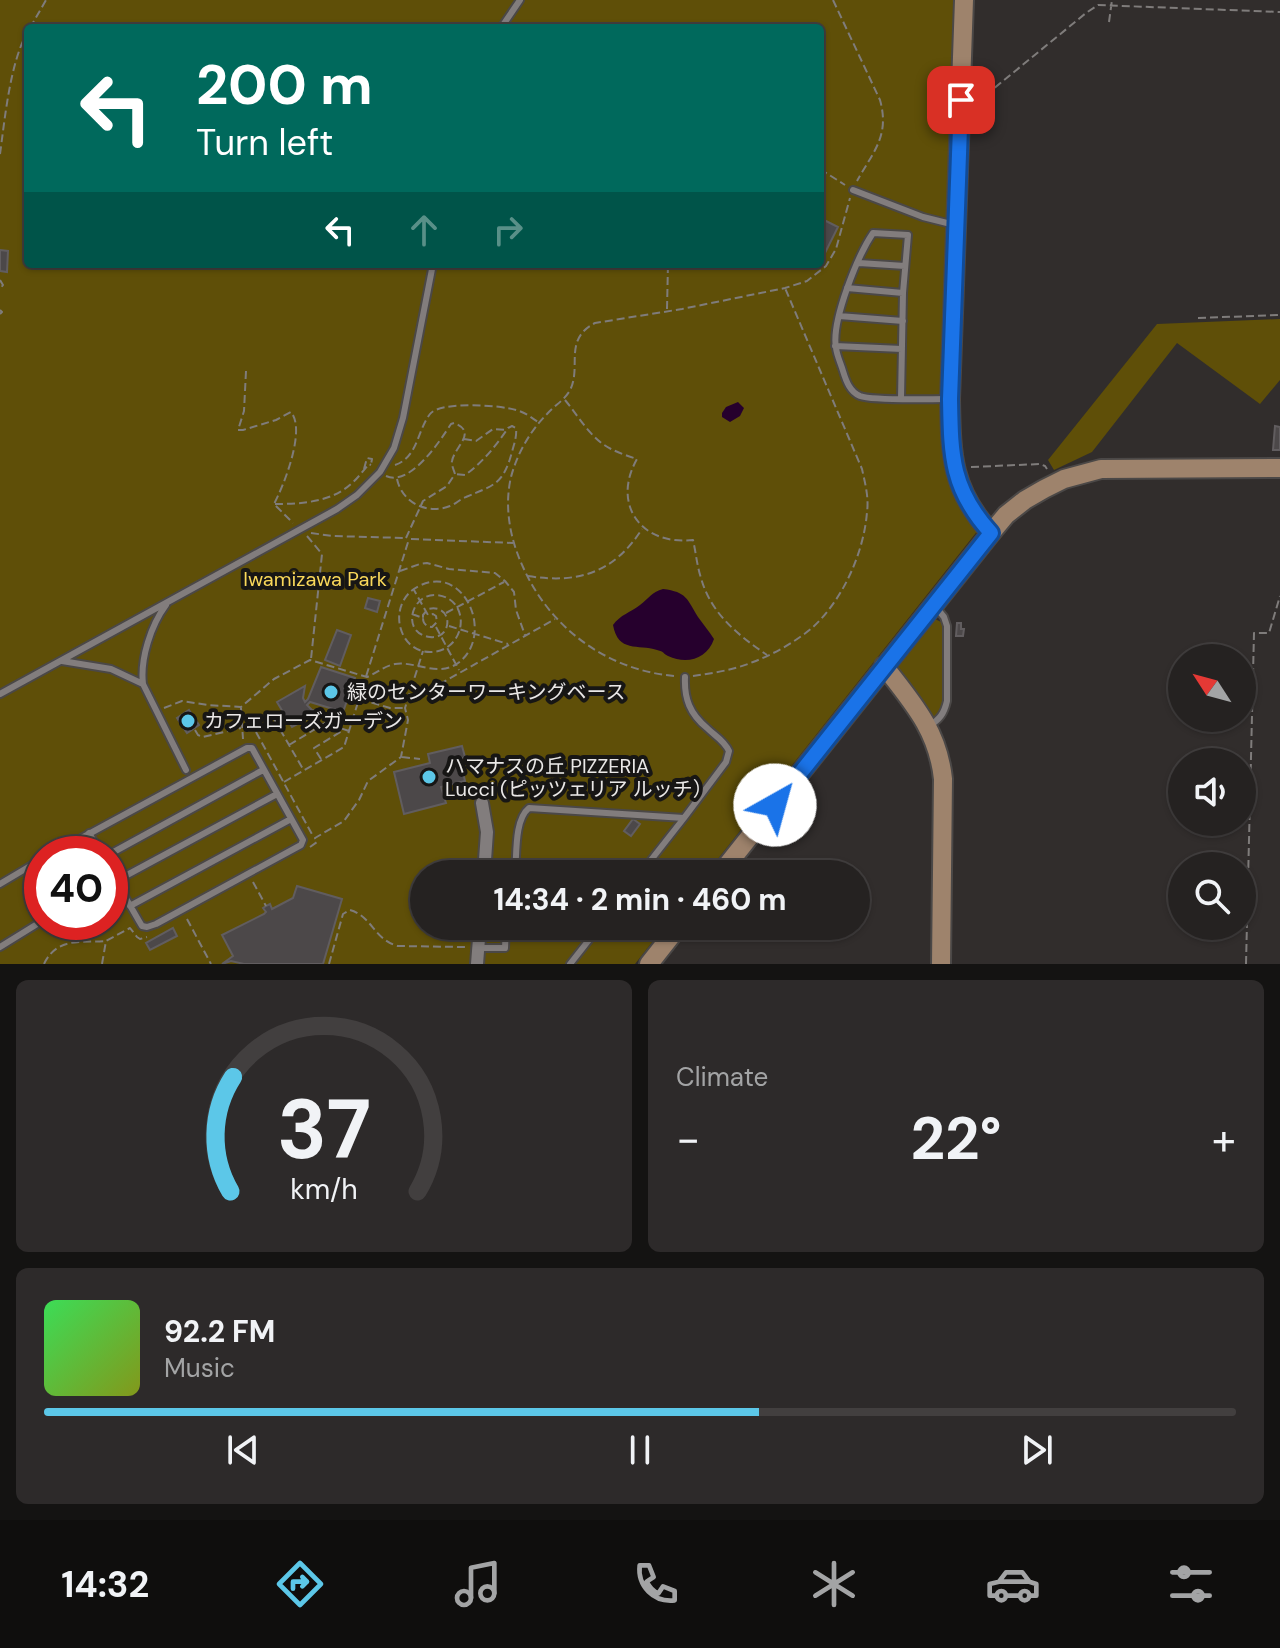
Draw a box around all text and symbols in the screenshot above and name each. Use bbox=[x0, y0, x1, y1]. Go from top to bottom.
text: 200 m bbox=[196, 48, 373, 121]
icon: left bbox=[64, 56, 168, 160]
pin bbox=[927, 66, 995, 134]
icon: arrive bbox=[939, 78, 983, 122]
text: Turn left bbox=[196, 119, 333, 166]
icon: left bbox=[318, 208, 362, 252]
icon: ahead bbox=[402, 208, 446, 252]
icon: right bbox=[486, 208, 530, 252]
park label: Iwamizawa Park bbox=[243, 566, 387, 592]
north arrow bbox=[1168, 644, 1256, 732]
map controls bbox=[1168, 644, 1256, 940]
place label: 緑のセンターワーキングベース bbox=[347, 679, 625, 705]
marker: 緑のセンターワーキングベース bbox=[322, 683, 340, 701]
place label: カフェローズガーデン bbox=[204, 708, 403, 734]
marker: カフェローズガーデン bbox=[179, 712, 197, 730]
button: sound bbox=[1168, 748, 1256, 836]
place label: ハマナスの丘 PIZZERIA Lucci (ピッツェリア ルッチ） bbox=[445, 753, 713, 802]
position arrow bbox=[733, 763, 817, 847]
marker: ハマナスの丘 PIZZERIA Lucci (ピッツェリア ルッチ） bbox=[420, 768, 438, 786]
speed limit sign: 40 bbox=[24, 836, 128, 940]
button: search bbox=[1168, 852, 1256, 940]
text: 14:34 · 2 min · 460 m bbox=[493, 880, 787, 919]
text: Climate bbox=[676, 1060, 768, 1094]
text: 37 bbox=[277, 1075, 371, 1184]
text: 22° bbox=[910, 1099, 1002, 1178]
text: − bbox=[676, 1110, 700, 1168]
text: + bbox=[1212, 1110, 1236, 1168]
text: km/h bbox=[290, 1171, 358, 1208]
text: 92.2 FM bbox=[164, 1312, 275, 1351]
text: Music bbox=[164, 1351, 235, 1385]
icon: previous bbox=[221, 1428, 265, 1472]
icon: pause bbox=[618, 1428, 662, 1472]
icon: next bbox=[1015, 1428, 1059, 1472]
icon: directions bbox=[272, 1556, 328, 1612]
icon: music bbox=[450, 1556, 506, 1612]
icon: phone bbox=[628, 1556, 684, 1612]
icon: climate bbox=[806, 1556, 862, 1612]
icon: car bbox=[985, 1556, 1041, 1612]
icon: filters bbox=[1163, 1556, 1219, 1612]
text: 14:32 bbox=[61, 1561, 149, 1608]

